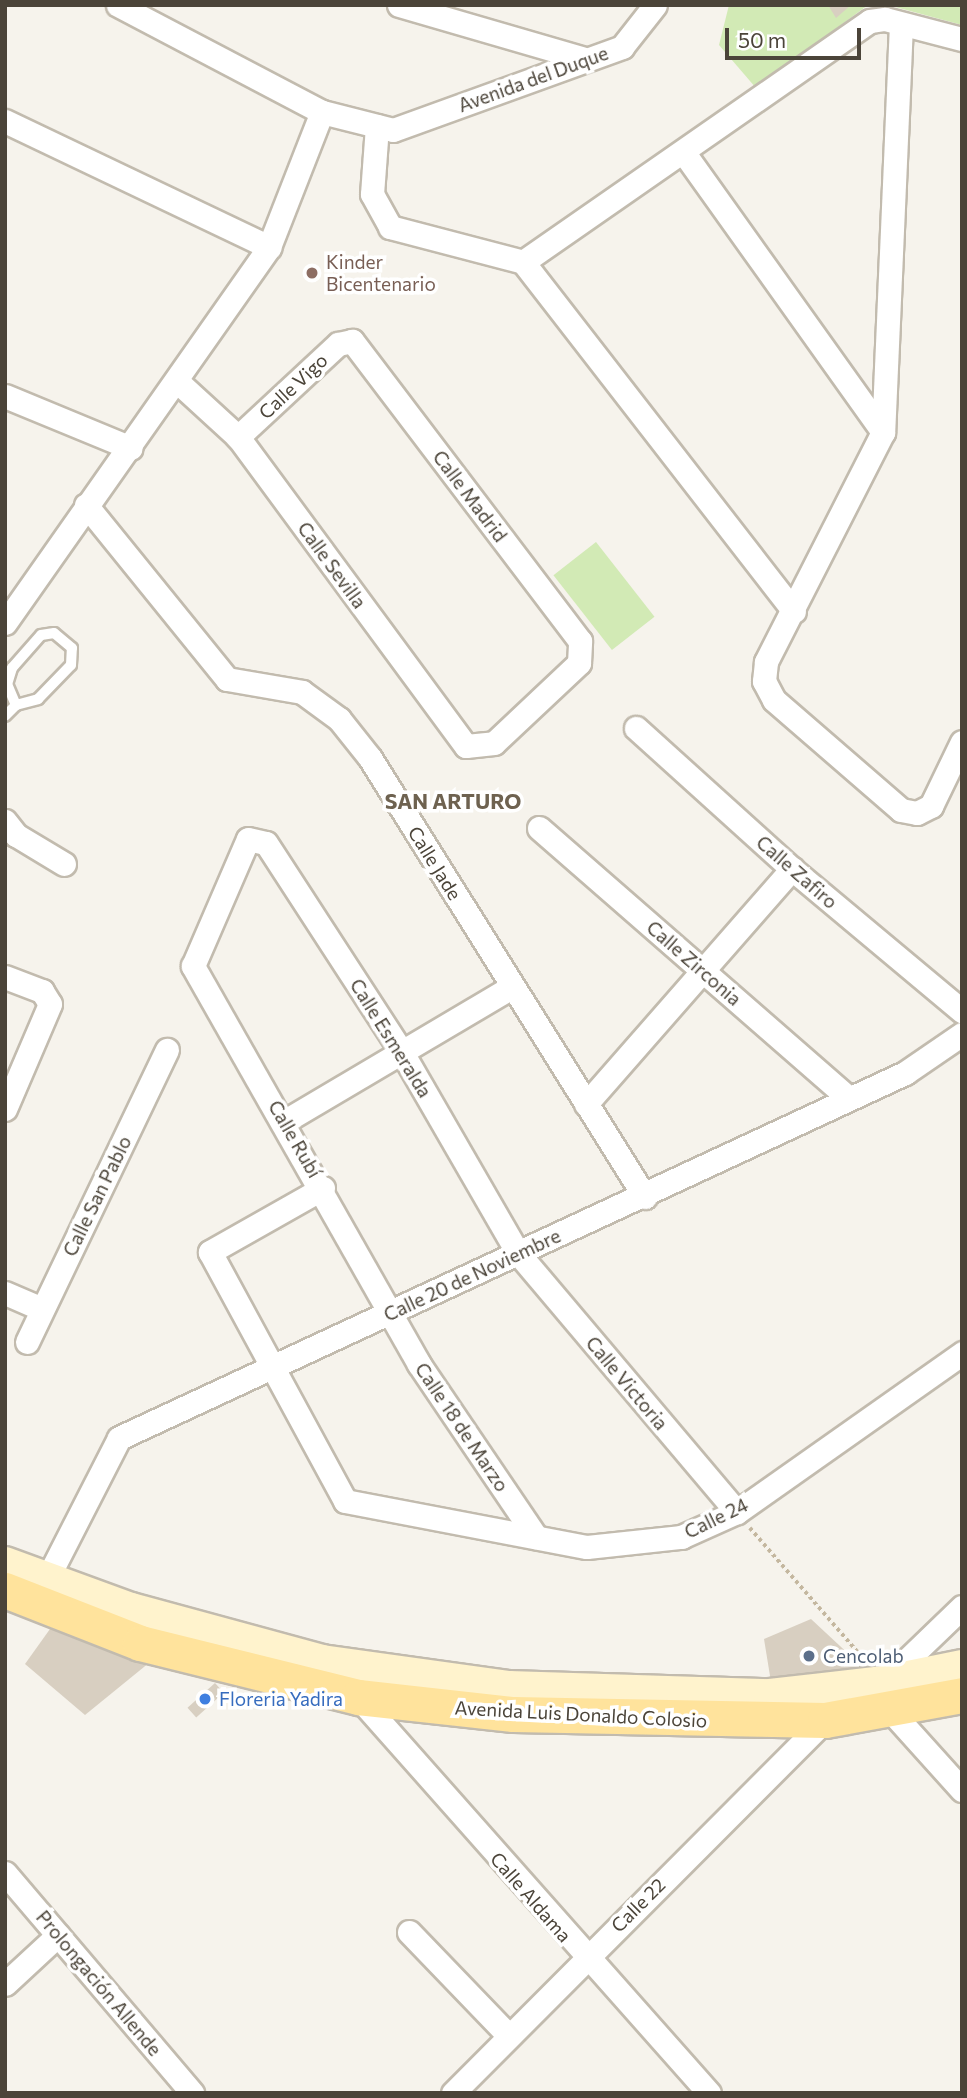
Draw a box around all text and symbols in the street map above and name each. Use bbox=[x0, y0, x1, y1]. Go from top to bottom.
scale bar bbox=[729, 14, 866, 58]
text: 50 m bbox=[738, 27, 786, 52]
street label: Avenida del Duque bbox=[455, 41, 611, 117]
place label: Kinder Bicentenario bbox=[326, 251, 436, 295]
marker: Kinder Bicentenario bbox=[304, 265, 320, 281]
street label: Calle Vigo bbox=[254, 348, 332, 424]
street label: Calle Madrid bbox=[428, 446, 512, 546]
street label: Calle Sevilla bbox=[293, 517, 371, 613]
district label: SAN ARTURO bbox=[385, 788, 521, 814]
street label: Calle Jade bbox=[403, 822, 467, 904]
street label: Calle Zafiro bbox=[752, 831, 842, 913]
street label: Calle Zirconia bbox=[642, 916, 746, 1010]
street label: Calle Esmeralda bbox=[345, 974, 437, 1102]
street label: Calle Rubí bbox=[264, 1096, 326, 1182]
street label: Calle San Pablo bbox=[58, 1132, 136, 1260]
street label: Calle 20 de Noviembre bbox=[380, 1224, 564, 1326]
street label: Calle Victoria bbox=[581, 1332, 673, 1434]
street label: Calle 18 de Marzo bbox=[410, 1358, 514, 1496]
street label: Calle 24 bbox=[681, 1493, 751, 1543]
place label: Cencolab bbox=[823, 1645, 904, 1667]
marker: Cencolab bbox=[801, 1648, 817, 1664]
place label: Floreria Yadira bbox=[219, 1688, 343, 1710]
marker: Floreria Yadira bbox=[197, 1691, 213, 1707]
street label: Avenida Luis Donaldo Colosio bbox=[454, 1696, 708, 1732]
street label: Calle Aldama bbox=[486, 1847, 576, 1947]
street label: Calle 22 bbox=[606, 1873, 670, 1937]
street label: Prolongación Allende bbox=[32, 1906, 166, 2060]

